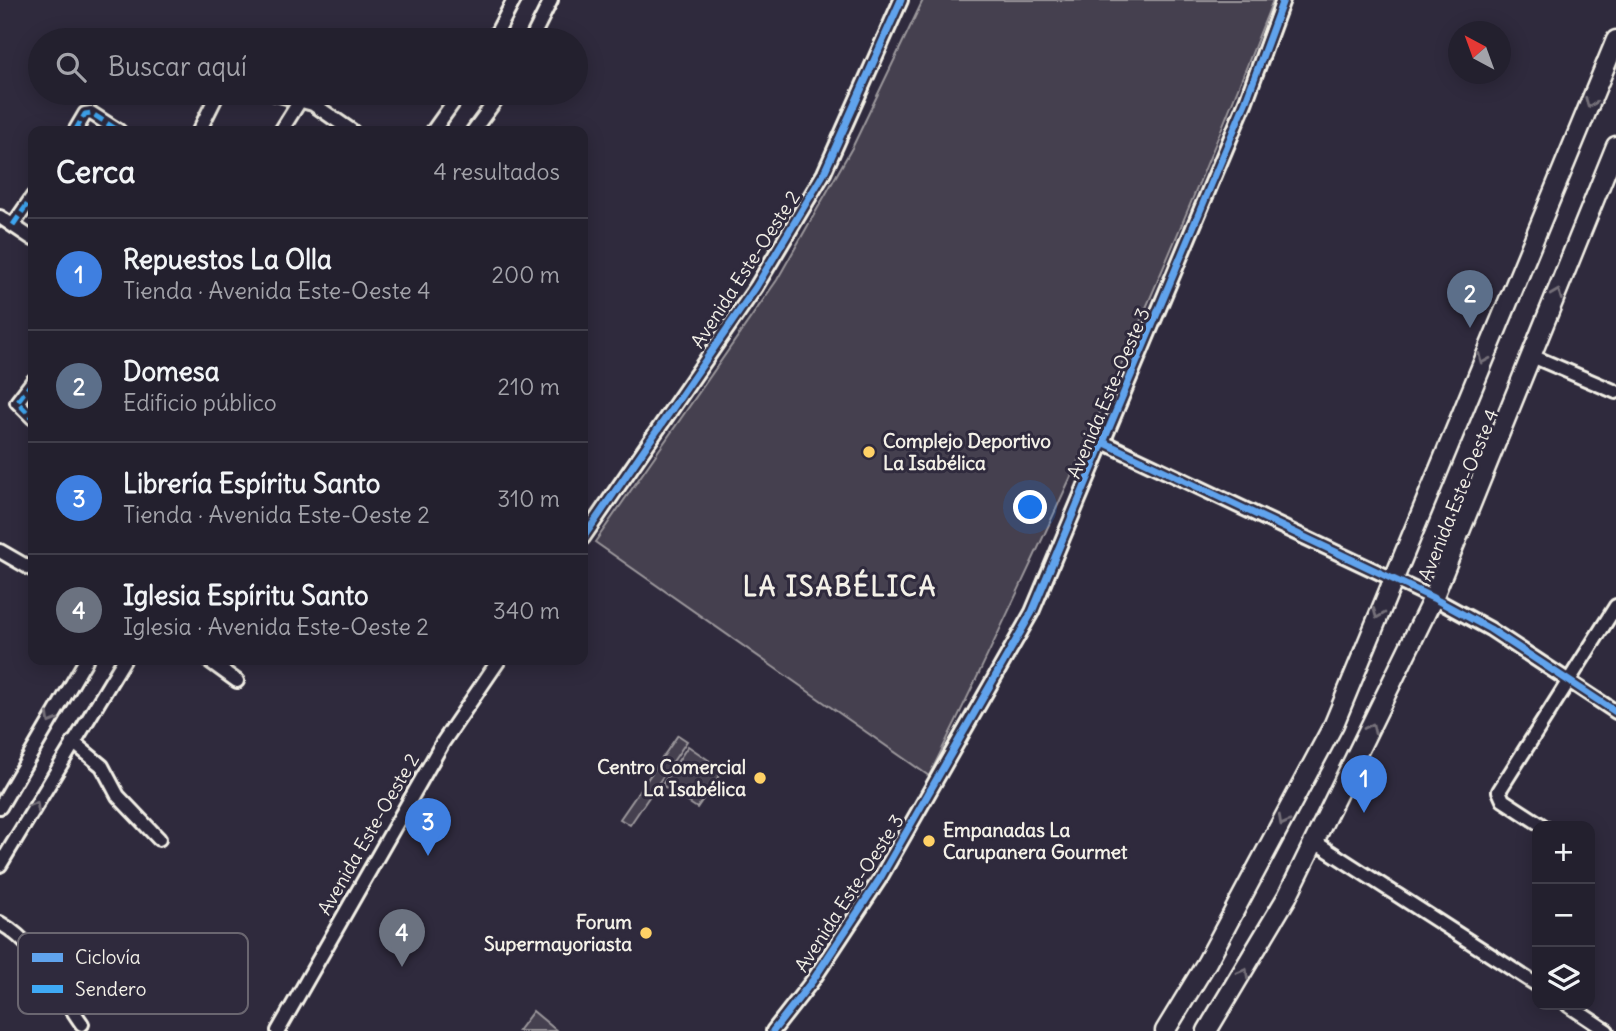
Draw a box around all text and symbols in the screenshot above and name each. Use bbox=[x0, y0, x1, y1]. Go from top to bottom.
north arrow bbox=[1448, 21, 1511, 84]
search box bbox=[28, 28, 588, 105]
icon: search bbox=[52, 48, 90, 86]
text: Buscar aquí bbox=[108, 50, 247, 83]
one-way arrow bbox=[1584, 96, 1598, 109]
text: Cerca bbox=[56, 153, 135, 191]
text: 4 resultados bbox=[433, 157, 560, 186]
street label: Avenida Este-Oeste 2 bbox=[685, 186, 805, 352]
text: Repuestos La Olla bbox=[123, 243, 332, 276]
text: 1 bbox=[74, 260, 84, 289]
text: 200 m bbox=[491, 260, 560, 289]
pin: 2 bbox=[1447, 270, 1493, 328]
text: Tienda · Avenida Este-Oeste 4 bbox=[123, 276, 430, 305]
one-way arrow bbox=[1549, 288, 1563, 301]
street label: Avenida Este-Oeste 3 bbox=[1061, 304, 1155, 482]
one-way arrow bbox=[1478, 352, 1492, 364]
text: Domesa bbox=[123, 355, 220, 388]
text: 2 bbox=[73, 372, 85, 401]
text: 210 m bbox=[497, 372, 560, 401]
text: Edificio público bbox=[123, 388, 277, 417]
street label: Avenida Este-Oeste 4 bbox=[1413, 406, 1503, 584]
place label: Complejo Deportivo La Isabélica bbox=[883, 429, 1051, 475]
marker: Complejo Deportivo La Isabélica bbox=[861, 444, 877, 460]
text: Librería Espíritu Santo bbox=[123, 467, 380, 500]
text: 3 bbox=[72, 484, 86, 513]
text: 310 m bbox=[497, 484, 560, 513]
your location bbox=[1013, 490, 1047, 524]
text: Tienda · Avenida Este-Oeste 2 bbox=[123, 500, 430, 529]
district label: LA ISABÉLICA bbox=[743, 569, 937, 603]
text: Iglesia Espíritu Santo bbox=[123, 579, 369, 612]
text: 4 bbox=[72, 596, 86, 625]
text: 340 m bbox=[493, 596, 560, 625]
one-way arrow bbox=[1373, 608, 1387, 620]
text: Iglesia · Avenida Este-Oeste 2 bbox=[123, 612, 429, 641]
one-way arrow bbox=[47, 711, 60, 724]
one-way arrow bbox=[1363, 723, 1377, 735]
street label: Avenida Este-Oeste 2 bbox=[312, 749, 424, 919]
place label: Centro Comercial La Isabélica bbox=[597, 755, 746, 801]
pin: 1 bbox=[1341, 755, 1387, 813]
marker: Centro Comercial La Isabélica bbox=[752, 770, 768, 786]
pin: 3 bbox=[405, 798, 451, 856]
one-way arrow bbox=[27, 801, 40, 813]
street label: Avenida Este-Oeste 3 bbox=[789, 810, 909, 976]
one-way arrow bbox=[1278, 814, 1291, 826]
place label: Empanadas La Carupanera Gourmet bbox=[943, 818, 1128, 864]
map controls bbox=[1532, 821, 1595, 1010]
button: + bbox=[1532, 821, 1595, 884]
marker: Empanadas La Carupanera Gourmet bbox=[921, 833, 937, 849]
button: − bbox=[1532, 884, 1595, 947]
pin: 4 bbox=[379, 909, 425, 967]
place label: Forum Supermayoriasta bbox=[484, 910, 632, 956]
marker: Forum Supermayoriasta bbox=[638, 925, 654, 941]
legend bbox=[18, 933, 248, 1014]
text: Ciclovía bbox=[75, 945, 141, 969]
button: layers bbox=[1532, 947, 1595, 1010]
one-way arrow bbox=[1236, 968, 1249, 981]
text: Sendero bbox=[75, 977, 146, 1001]

